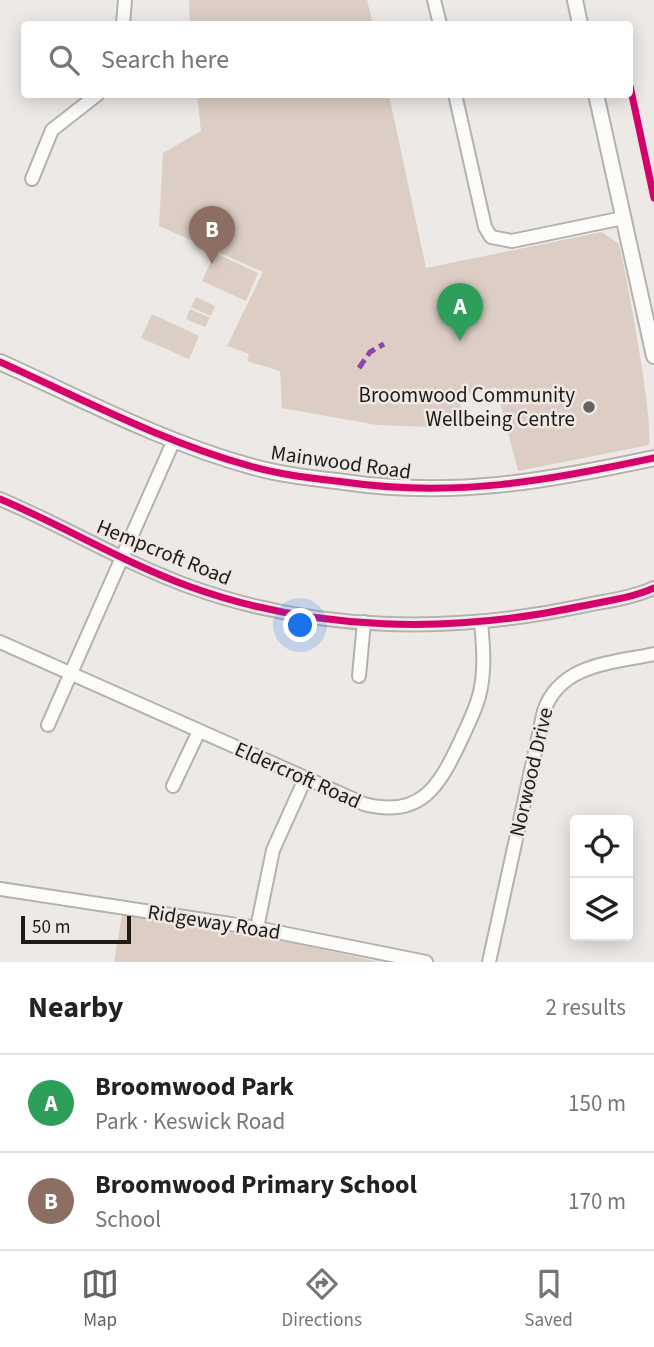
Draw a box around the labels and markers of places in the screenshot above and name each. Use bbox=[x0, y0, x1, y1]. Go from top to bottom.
pin: B bbox=[189, 206, 235, 264]
pin: A bbox=[437, 283, 483, 341]
place label: Broomwood Community Wellbeing Centre bbox=[359, 380, 575, 434]
marker: Broomwood Community Wellbeing Centre bbox=[581, 399, 597, 415]

